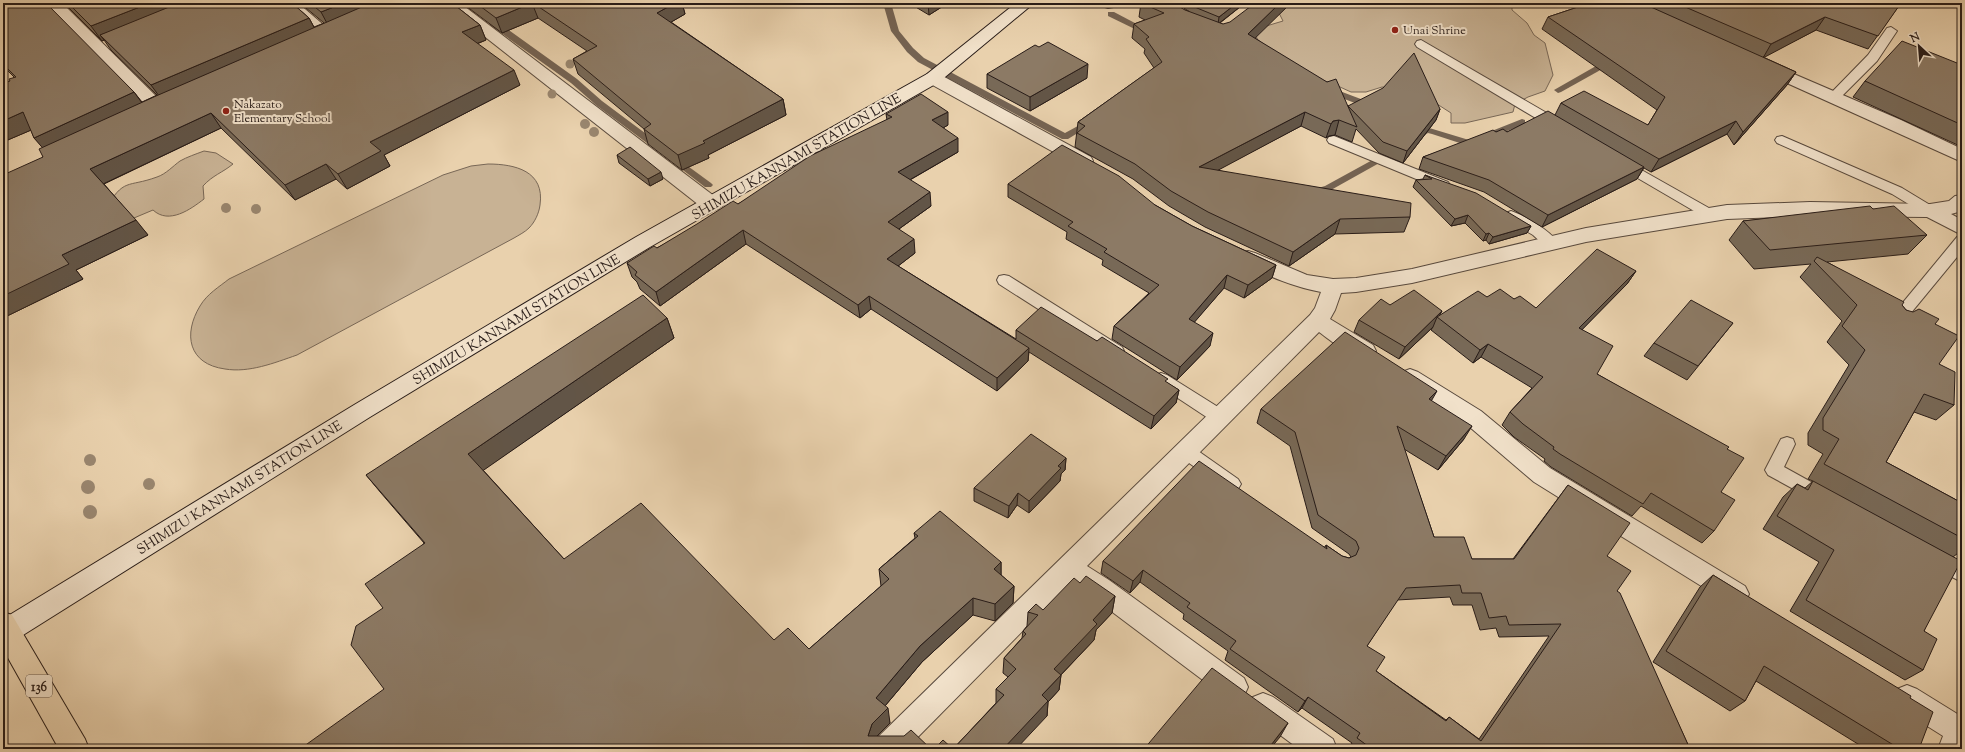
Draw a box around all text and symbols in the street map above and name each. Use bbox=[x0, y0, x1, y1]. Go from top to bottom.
place label: Unai Shrine bbox=[1403, 22, 1466, 40]
marker: Unai Shrine bbox=[1390, 25, 1400, 35]
north arrow bbox=[1899, 26, 1939, 66]
text: N bbox=[1907, 29, 1923, 47]
street label: SHIMIZU KANNAMI STATION LINE bbox=[688, 89, 906, 226]
place label: Nakazato Elementary School bbox=[234, 96, 331, 128]
marker: Nakazato Elementary School bbox=[221, 106, 231, 116]
street label: SHIMIZU KANNAMI STATION LINE bbox=[409, 250, 625, 391]
street label: SHIMIZU KANNAMI STATION LINE bbox=[133, 417, 347, 561]
road number: 136 bbox=[26, 675, 52, 697]

